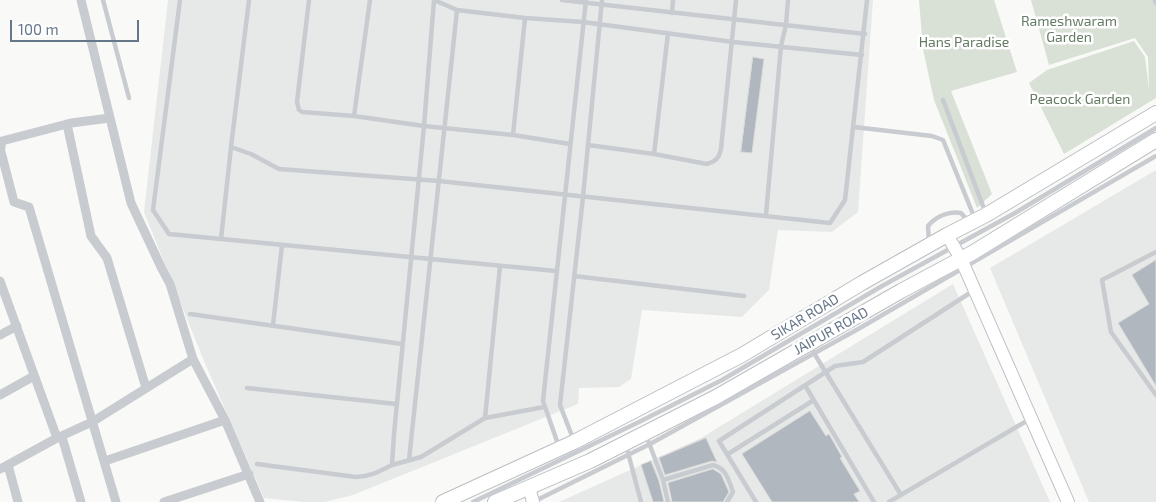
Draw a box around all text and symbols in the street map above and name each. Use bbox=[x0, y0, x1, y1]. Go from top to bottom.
scale bar bbox=[12, 10, 141, 42]
park label: Rameshwaram Garden bbox=[1021, 13, 1117, 46]
text: 100 m bbox=[18, 20, 59, 38]
park label: Hans Paradise bbox=[919, 34, 1009, 50]
park label: Peacock Garden bbox=[1030, 91, 1130, 107]
street label: SIKAR ROAD bbox=[768, 290, 842, 344]
street label: JAIPUR ROAD bbox=[791, 304, 871, 358]

